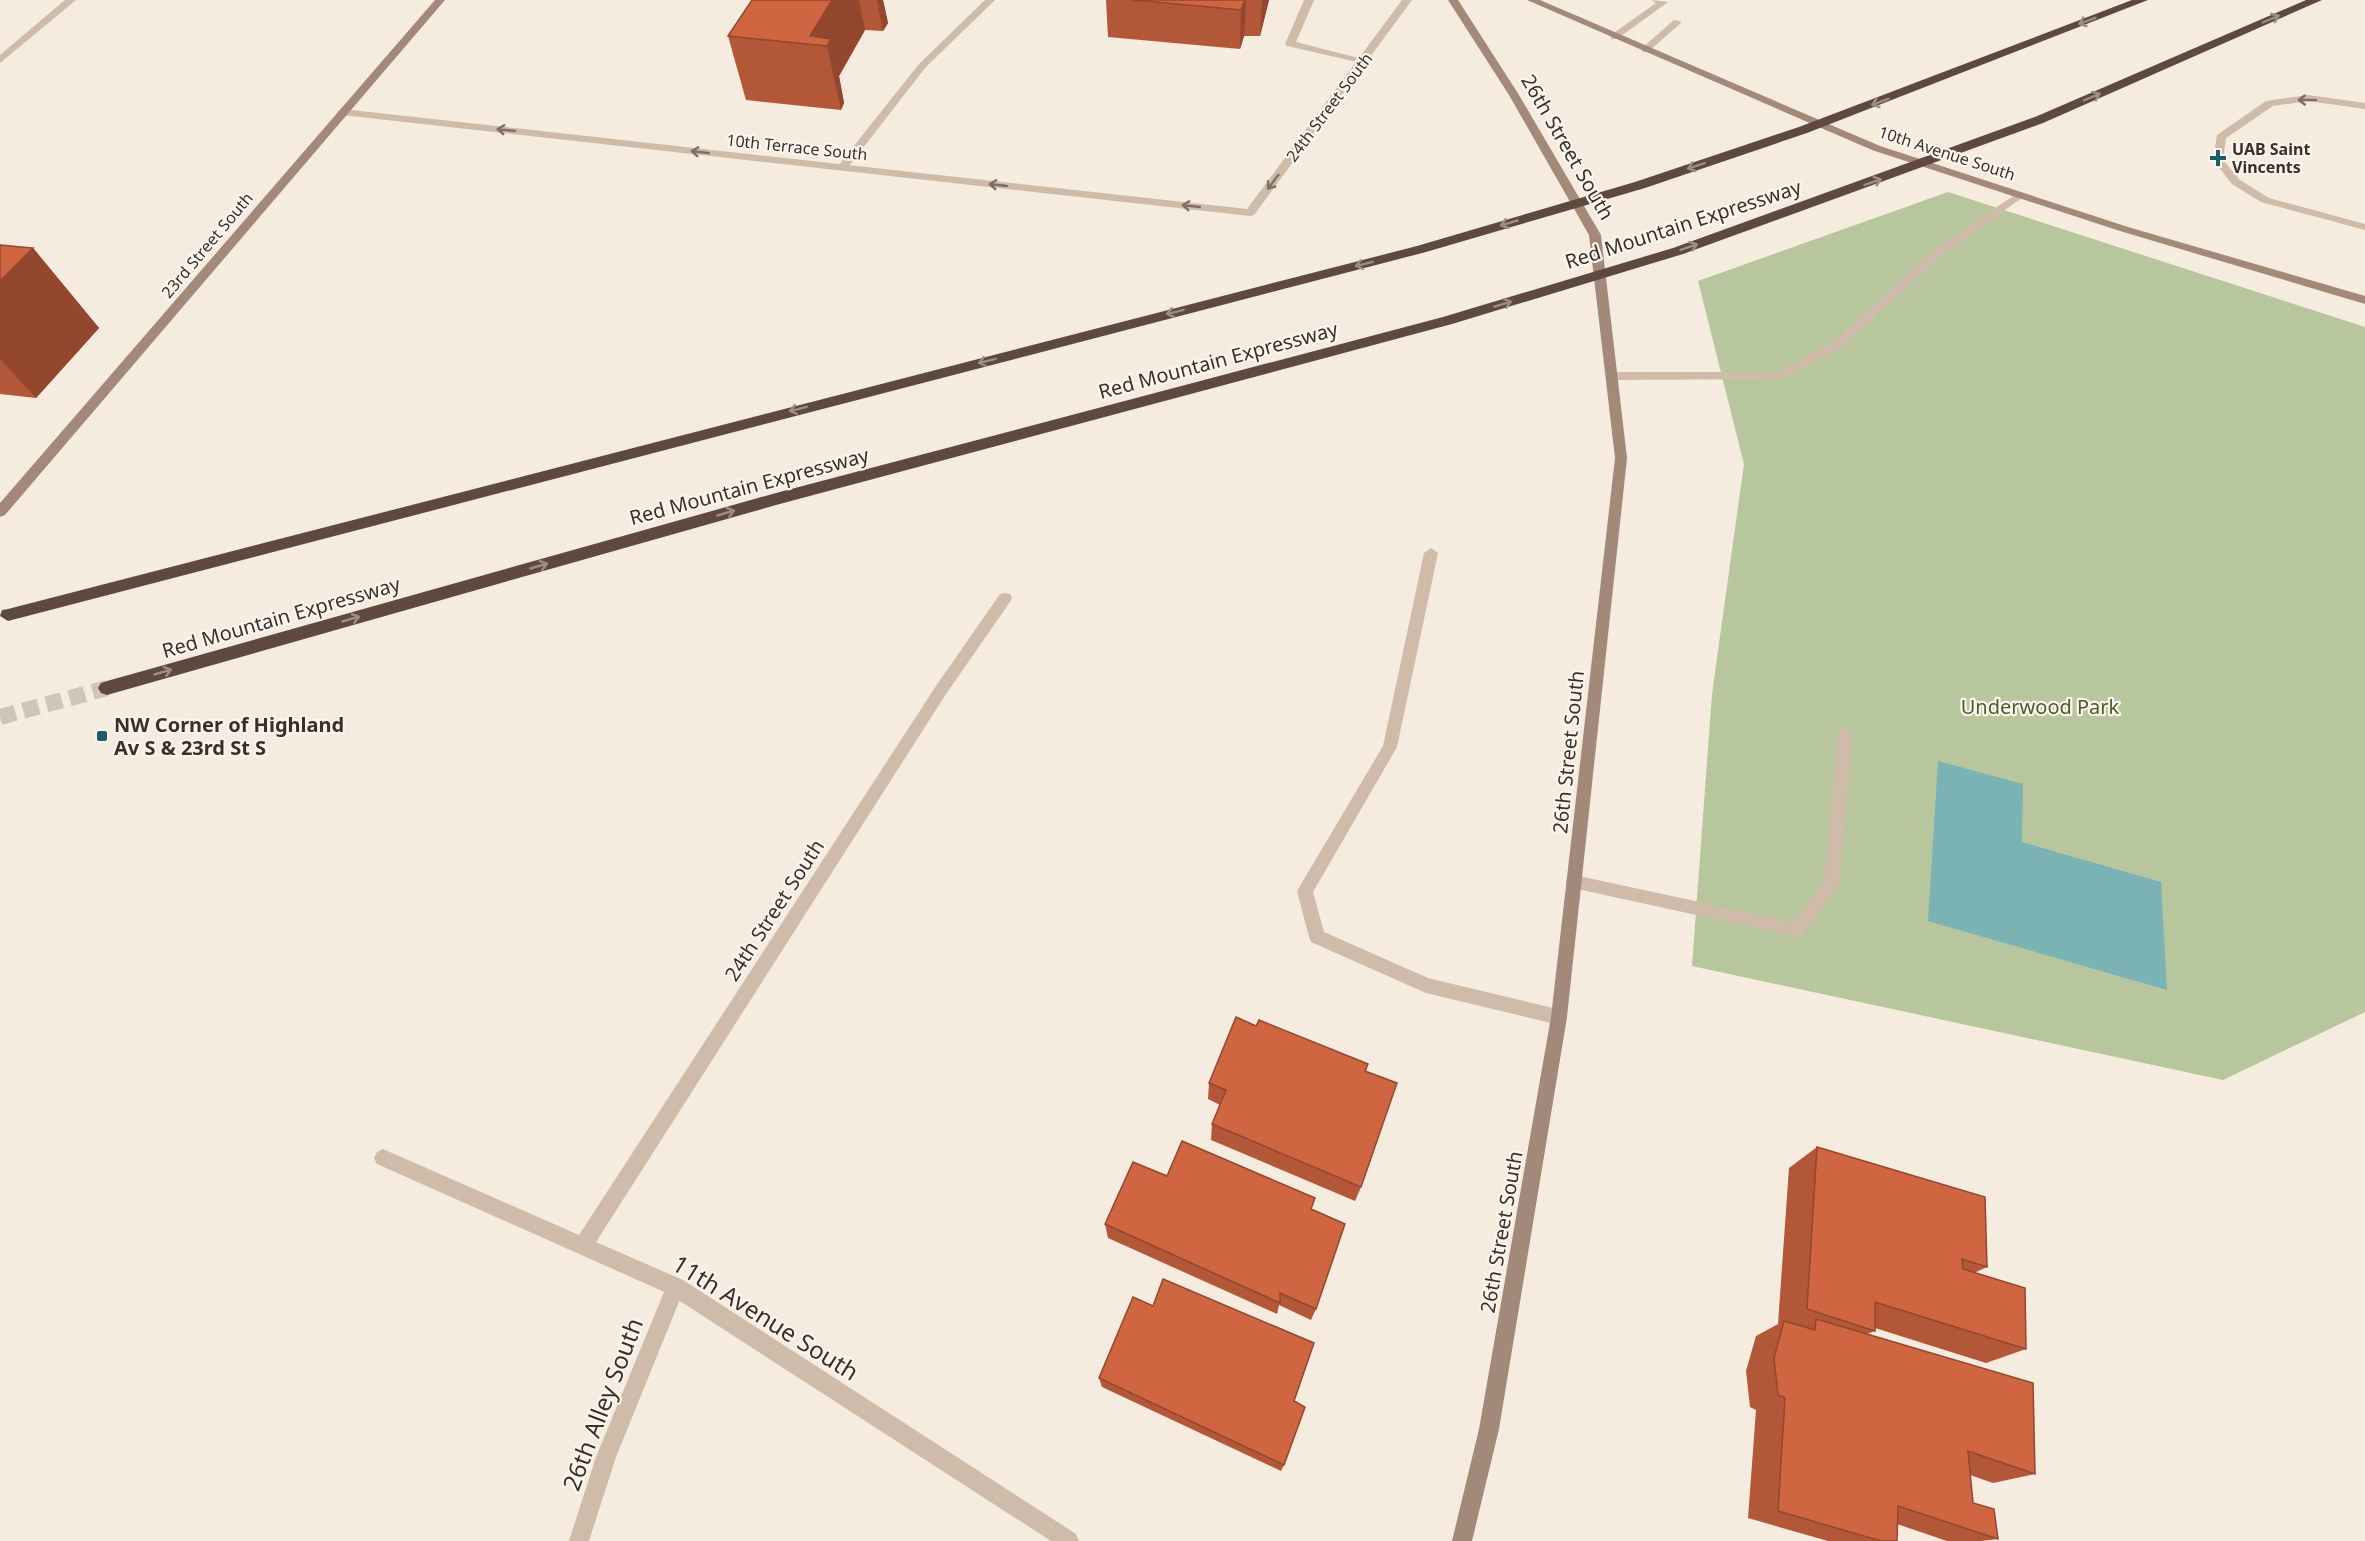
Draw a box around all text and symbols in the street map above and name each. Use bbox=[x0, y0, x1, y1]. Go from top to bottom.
one-way arrow bbox=[2262, 13, 2280, 24]
one-way arrow bbox=[2078, 17, 2097, 28]
street label: 24th Street South bbox=[1281, 48, 1377, 166]
street label: 26th Street South bbox=[1515, 69, 1621, 225]
one-way arrow bbox=[2083, 91, 2101, 102]
one-way arrow bbox=[2298, 94, 2317, 106]
one-way arrow bbox=[1871, 97, 1889, 108]
street label: 10th Avenue South bbox=[1876, 121, 2018, 185]
one-way arrow bbox=[496, 124, 516, 135]
street label: 10th Terrace South bbox=[725, 129, 869, 165]
place label: UAB Saint Vincents bbox=[2232, 138, 2310, 178]
one-way arrow bbox=[690, 146, 710, 157]
marker: UAB Saint Vincents bbox=[2209, 149, 2227, 167]
one-way arrow bbox=[1687, 161, 1706, 172]
street label: Red Mountain Expressway bbox=[1561, 173, 1805, 275]
one-way arrow bbox=[1266, 174, 1279, 190]
one-way arrow bbox=[1863, 175, 1882, 186]
one-way arrow bbox=[988, 179, 1008, 190]
street label: 23rd Street South bbox=[156, 188, 258, 302]
one-way arrow bbox=[1182, 201, 1202, 212]
one-way arrow bbox=[1500, 218, 1519, 229]
one-way arrow bbox=[1679, 240, 1698, 251]
one-way arrow bbox=[1355, 258, 1374, 270]
one-way arrow bbox=[1493, 298, 1512, 309]
one-way arrow bbox=[1166, 307, 1185, 319]
street label: Red Mountain Expressway bbox=[1095, 315, 1341, 405]
one-way arrow bbox=[977, 355, 996, 367]
one-way arrow bbox=[789, 404, 808, 416]
street label: Red Mountain Expressway bbox=[626, 441, 872, 531]
one-way arrow bbox=[716, 507, 735, 518]
one-way arrow bbox=[529, 560, 548, 571]
street label: Red Mountain Expressway bbox=[159, 570, 404, 664]
one-way arrow bbox=[341, 613, 360, 624]
one-way arrow bbox=[153, 666, 172, 677]
street label: 26th Street South bbox=[1546, 669, 1590, 835]
park label: Underwood Park bbox=[1961, 693, 2120, 720]
place label: NW Corner of Highland Av S & 23rd St S bbox=[114, 711, 344, 761]
marker: NW Corner of Highland Av S & 23rd St S bbox=[95, 729, 109, 743]
street label: 24th Street South bbox=[718, 834, 830, 986]
street label: 26th Street South bbox=[1473, 1149, 1529, 1315]
street label: 11th Avenue South bbox=[667, 1246, 865, 1388]
street label: 26th Alley South bbox=[554, 1313, 650, 1495]

